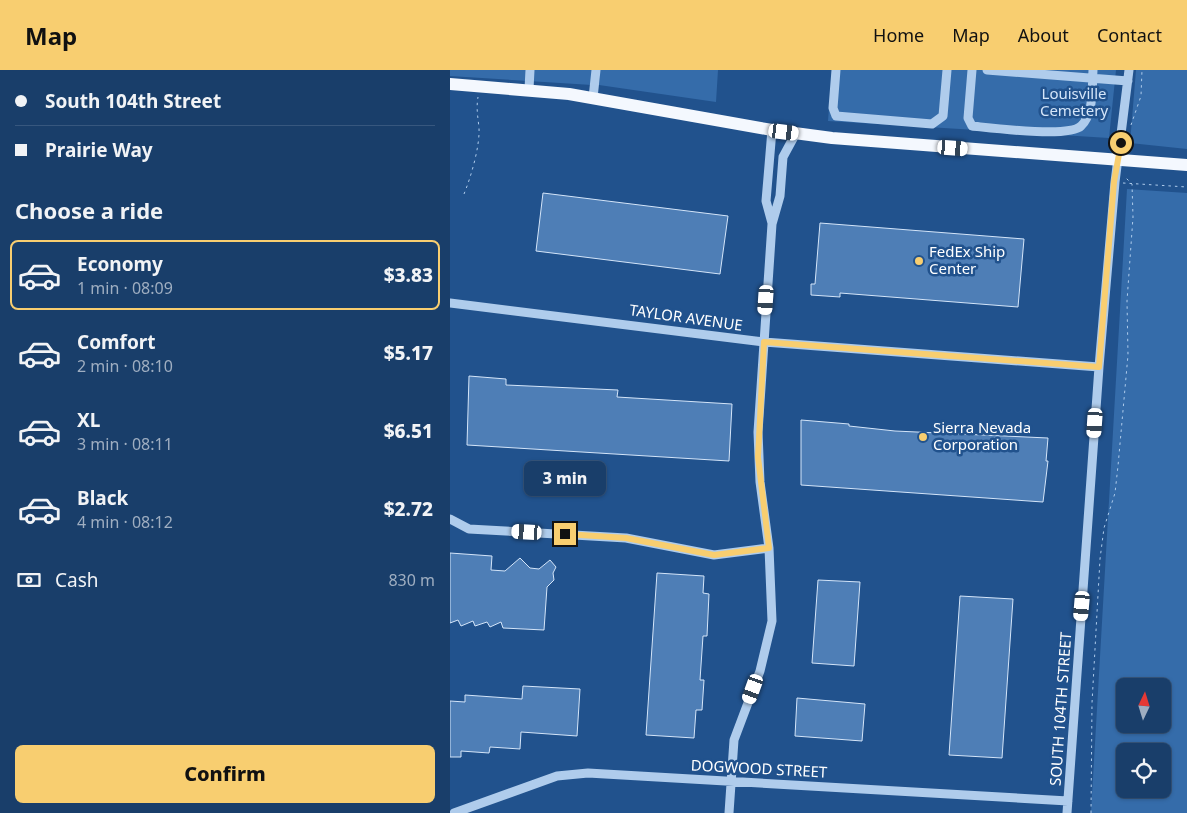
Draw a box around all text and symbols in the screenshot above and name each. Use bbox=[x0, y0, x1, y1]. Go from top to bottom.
text: Map bbox=[25, 19, 77, 52]
text: Home bbox=[873, 23, 924, 47]
text: Map bbox=[952, 23, 990, 47]
text: About bbox=[1018, 23, 1069, 47]
text: Contact bbox=[1097, 23, 1162, 47]
park label: Louisville Cemetery bbox=[1040, 83, 1108, 120]
text: South 104th Street bbox=[45, 88, 221, 114]
car bbox=[768, 123, 799, 141]
route start bbox=[1110, 132, 1132, 154]
text: Prairie Way bbox=[45, 137, 153, 163]
car bbox=[937, 139, 968, 157]
text: Choose a ride bbox=[15, 195, 163, 225]
place label: FedEx Ship Center bbox=[929, 241, 1005, 278]
text: Economy bbox=[77, 251, 163, 277]
icon: car bbox=[17, 253, 62, 298]
marker: FedEx Ship Center bbox=[913, 255, 925, 267]
text: $3.83 bbox=[384, 262, 433, 288]
text: 1 min · 08:09 bbox=[77, 277, 173, 299]
car bbox=[757, 285, 774, 315]
street label: TAYLOR AVENUE bbox=[628, 299, 744, 335]
text: Comfort bbox=[77, 329, 156, 355]
icon: car bbox=[17, 331, 62, 376]
text: $5.17 bbox=[384, 340, 433, 366]
text: 2 min · 08:10 bbox=[77, 355, 173, 377]
text: XL bbox=[77, 407, 100, 433]
car bbox=[1086, 408, 1103, 438]
icon: car bbox=[17, 409, 62, 454]
place label: Sierra Nevada Corporation bbox=[933, 417, 1031, 454]
text: $6.51 bbox=[384, 418, 433, 444]
marker: Sierra Nevada Corporation bbox=[917, 431, 929, 443]
text: 3 min · 08:11 bbox=[77, 433, 173, 455]
callout: 3 min bbox=[524, 462, 606, 496]
text: 3 min bbox=[543, 467, 587, 489]
text: Black bbox=[77, 485, 128, 511]
icon: car bbox=[17, 487, 62, 532]
text: $2.72 bbox=[384, 496, 433, 522]
text: 4 min · 08:12 bbox=[77, 511, 173, 533]
route end bbox=[554, 523, 576, 545]
car bbox=[511, 524, 542, 540]
icon: cash bbox=[15, 566, 43, 594]
text: Cash bbox=[55, 567, 99, 593]
text: 830 m bbox=[388, 569, 435, 591]
car bbox=[1073, 590, 1090, 622]
street label: SOUTH 104TH STREET bbox=[1045, 631, 1075, 787]
car bbox=[740, 672, 765, 706]
north arrow bbox=[1116, 678, 1171, 732]
map controls bbox=[1116, 678, 1171, 798]
button: locate bbox=[1116, 743, 1171, 798]
button: Confirm bbox=[15, 745, 435, 803]
street label: DOGWOOD STREET bbox=[690, 754, 828, 782]

